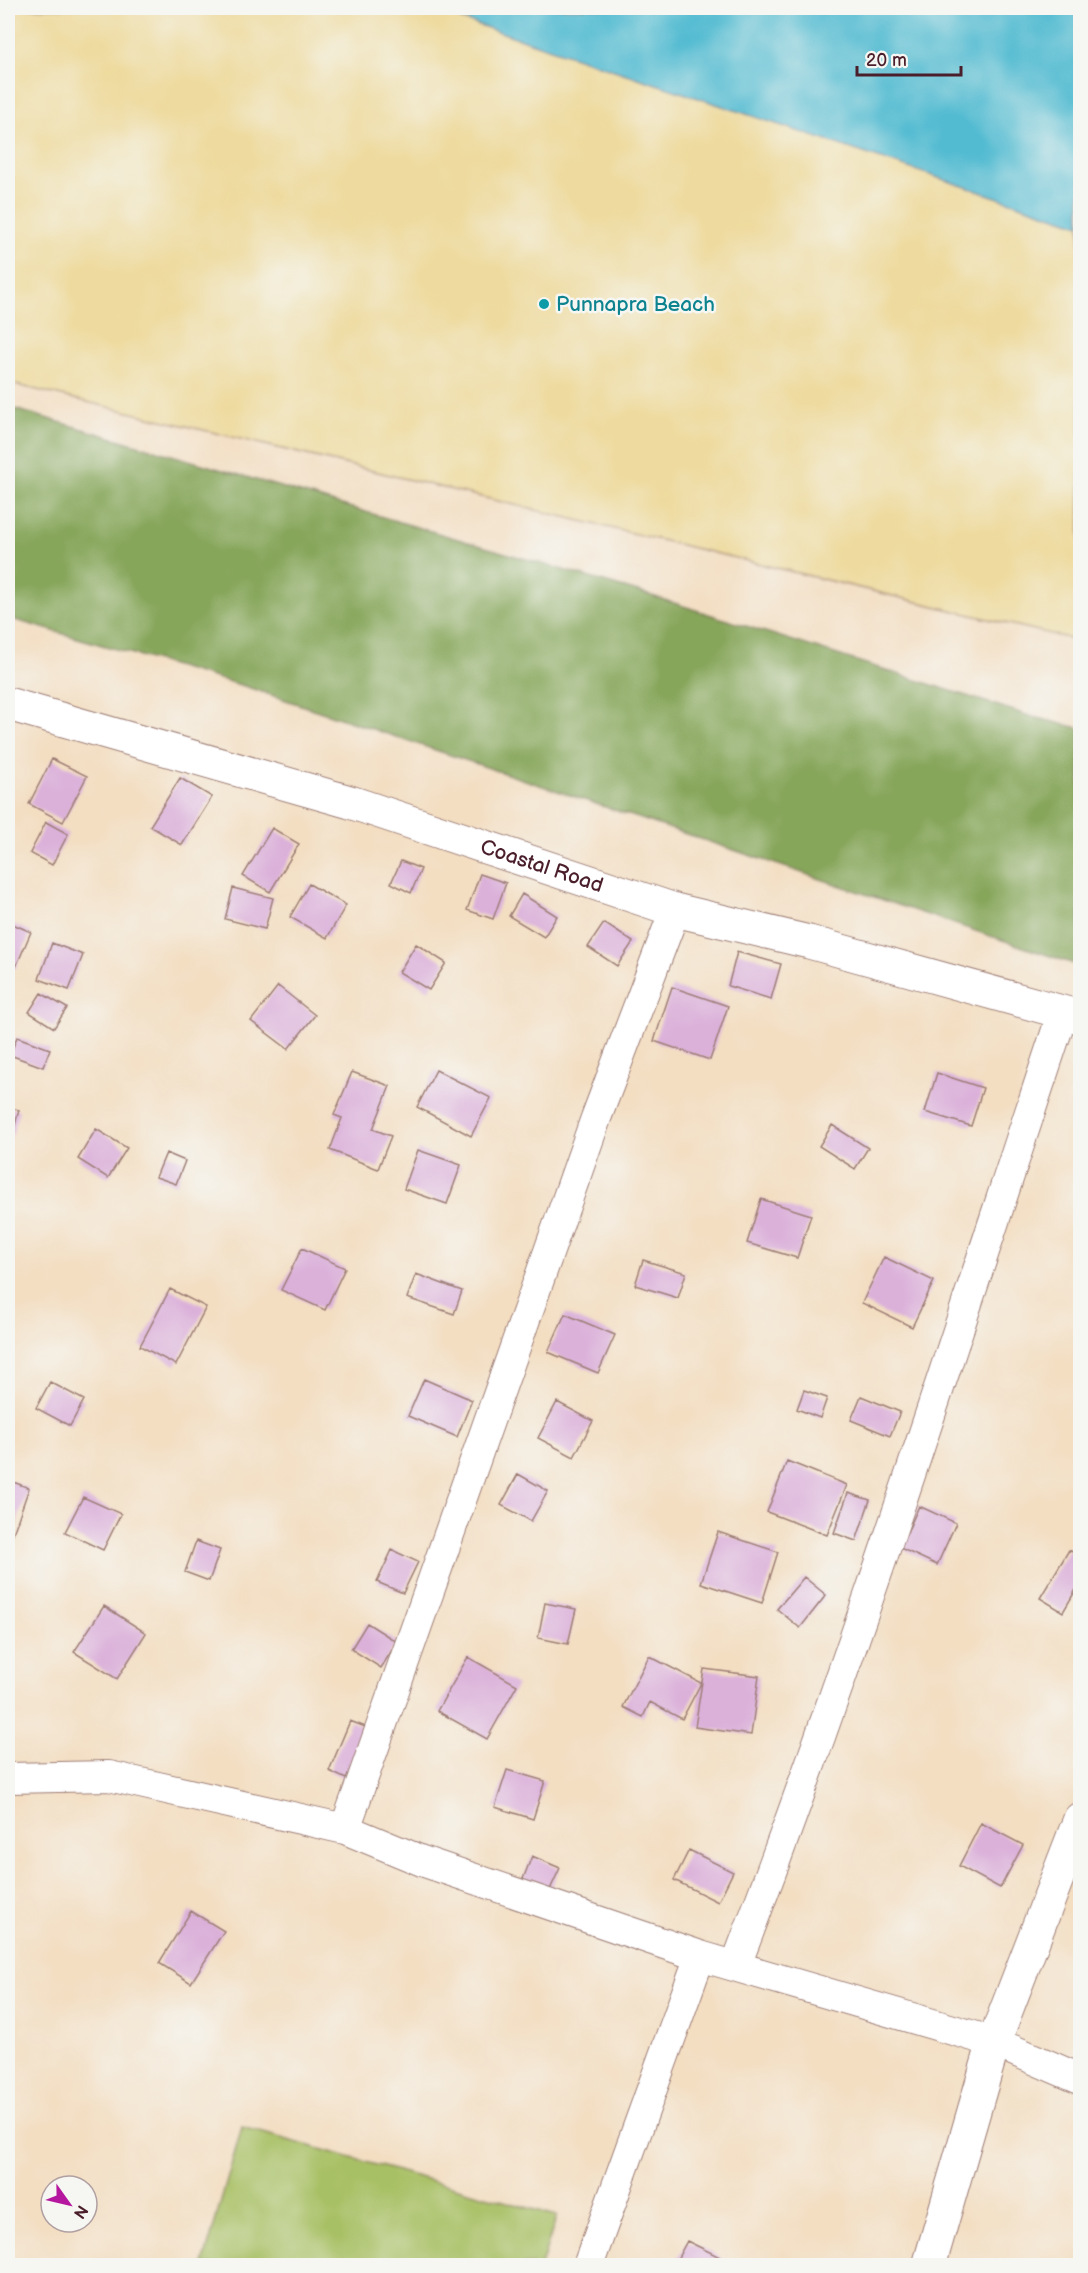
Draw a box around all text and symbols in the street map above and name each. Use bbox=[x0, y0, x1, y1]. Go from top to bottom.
scale bar bbox=[857, 39, 960, 77]
text: 20 m bbox=[866, 50, 907, 71]
place label: Punnapra Beach bbox=[556, 292, 715, 317]
marker: Punnapra Beach bbox=[537, 297, 551, 311]
street label: Coastal Road bbox=[477, 834, 606, 898]
north arrow bbox=[39, 2174, 99, 2234]
text: N bbox=[69, 2201, 91, 2222]

